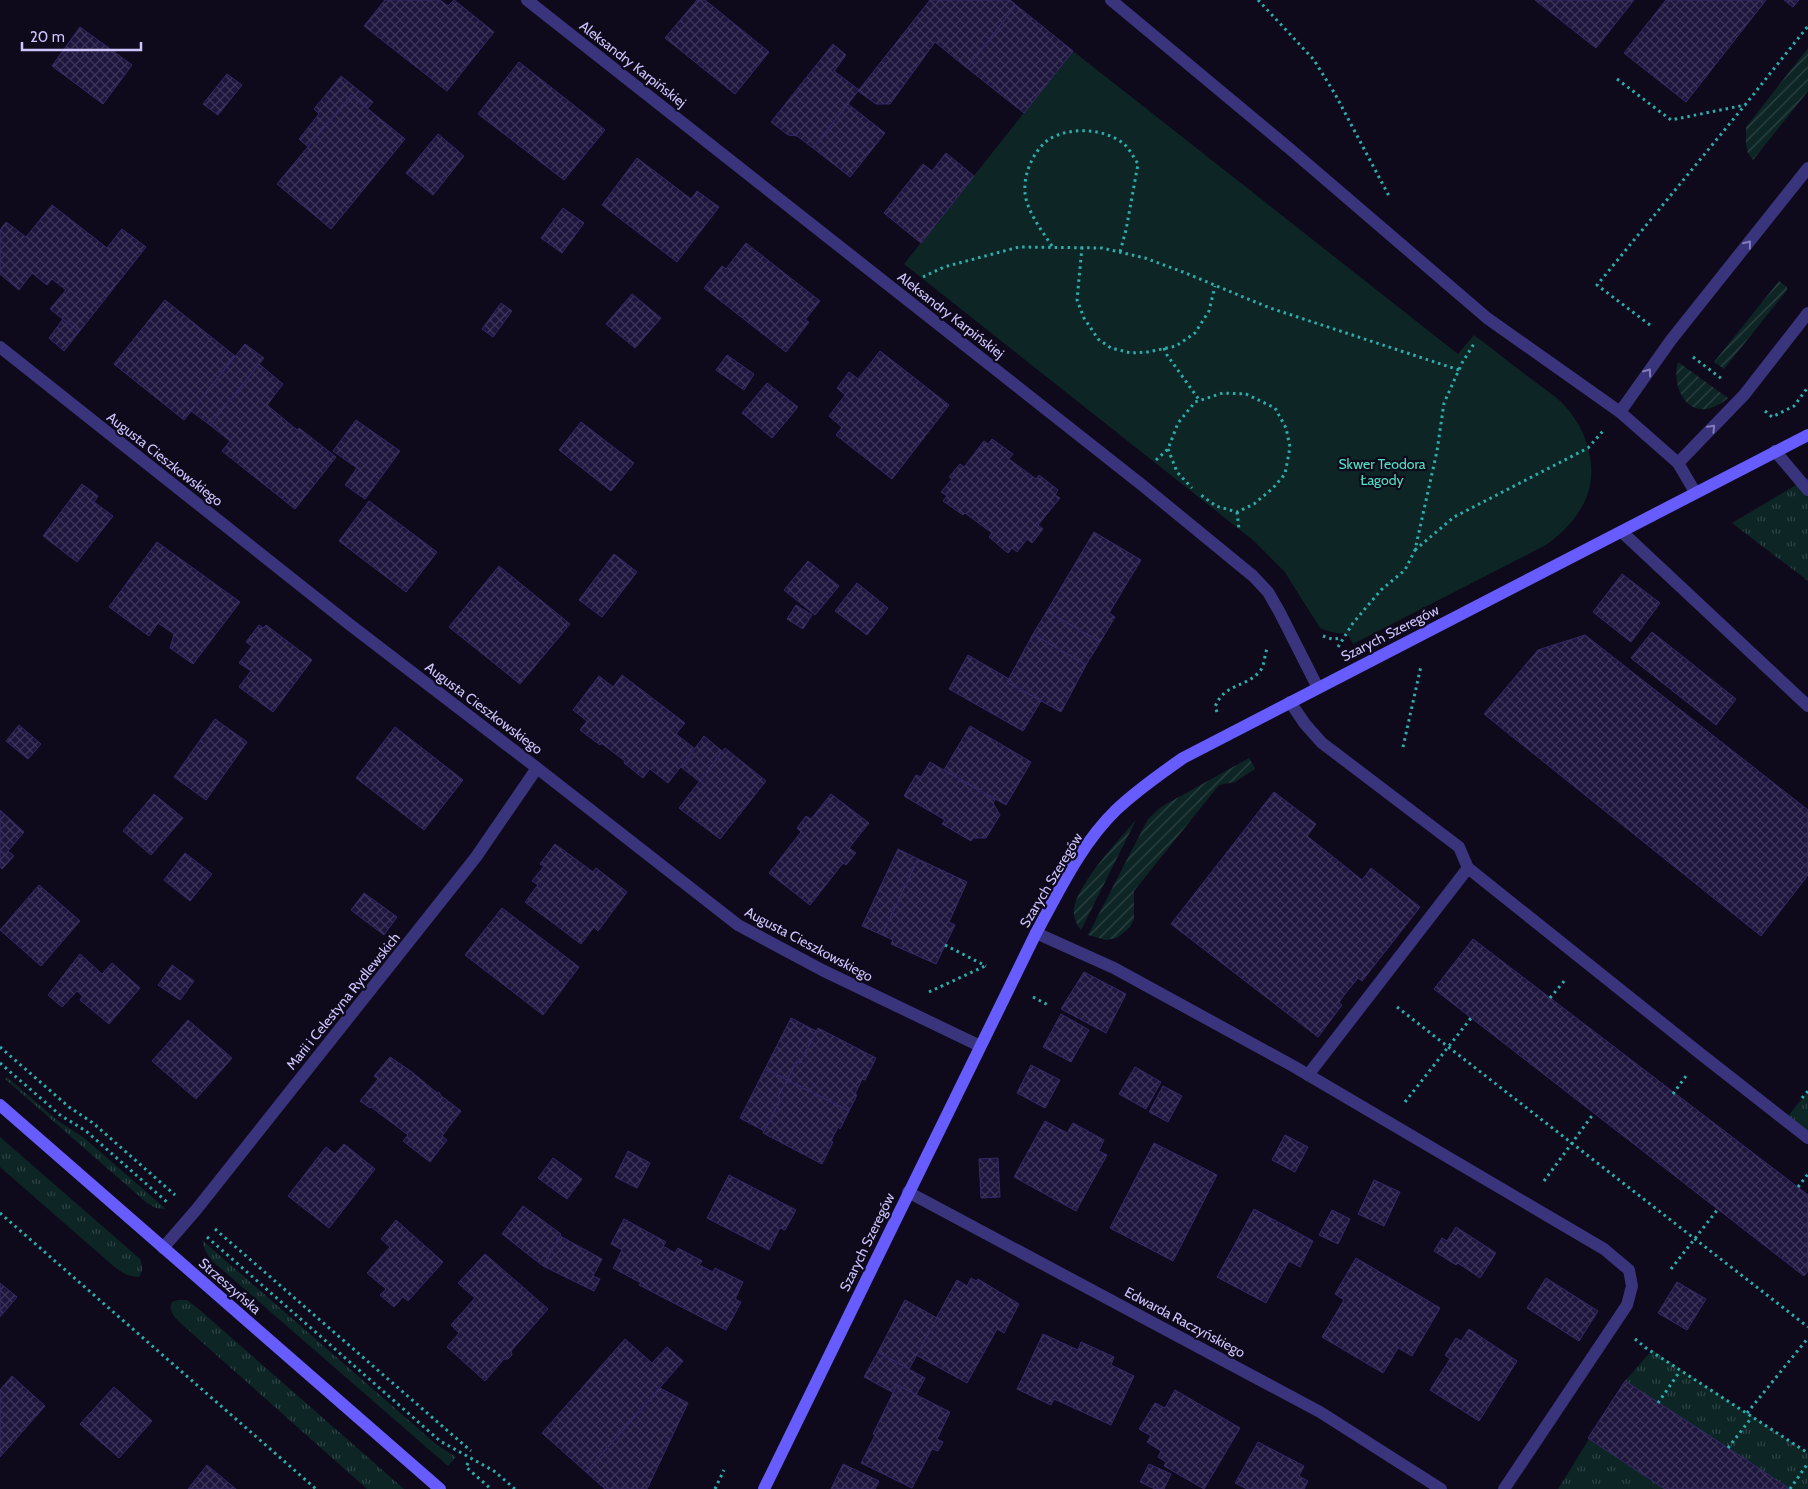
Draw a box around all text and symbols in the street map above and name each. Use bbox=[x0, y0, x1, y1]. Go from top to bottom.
street label: Aleksandry Karpińskiej bbox=[576, 17, 690, 111]
scale bar bbox=[22, 20, 141, 52]
text: 20 m bbox=[30, 28, 65, 46]
one-way arrow bbox=[1742, 240, 1751, 249]
street label: Aleksandry Karpińskiej bbox=[894, 268, 1008, 362]
one-way arrow bbox=[1642, 368, 1651, 378]
street label: Augusta Cieszkowskiego bbox=[103, 408, 227, 510]
one-way arrow bbox=[1706, 425, 1715, 434]
park label: Skwer Teodora Łagody bbox=[1339, 455, 1426, 489]
street label: Szarych Szeregów bbox=[1338, 601, 1442, 665]
street label: Augusta Cieszkowskiego bbox=[422, 658, 547, 758]
street label: Szarych Szeregów bbox=[1016, 829, 1086, 931]
street label: Augusta Cieszkowskiego bbox=[742, 903, 876, 986]
street label: Marii i Celestyna Rydlewskich bbox=[282, 929, 404, 1073]
street label: Szarych Szeregów bbox=[835, 1190, 899, 1294]
street label: Strzeszyńska bbox=[195, 1254, 265, 1318]
street label: Edwarda Raczyńskiego bbox=[1122, 1283, 1249, 1361]

